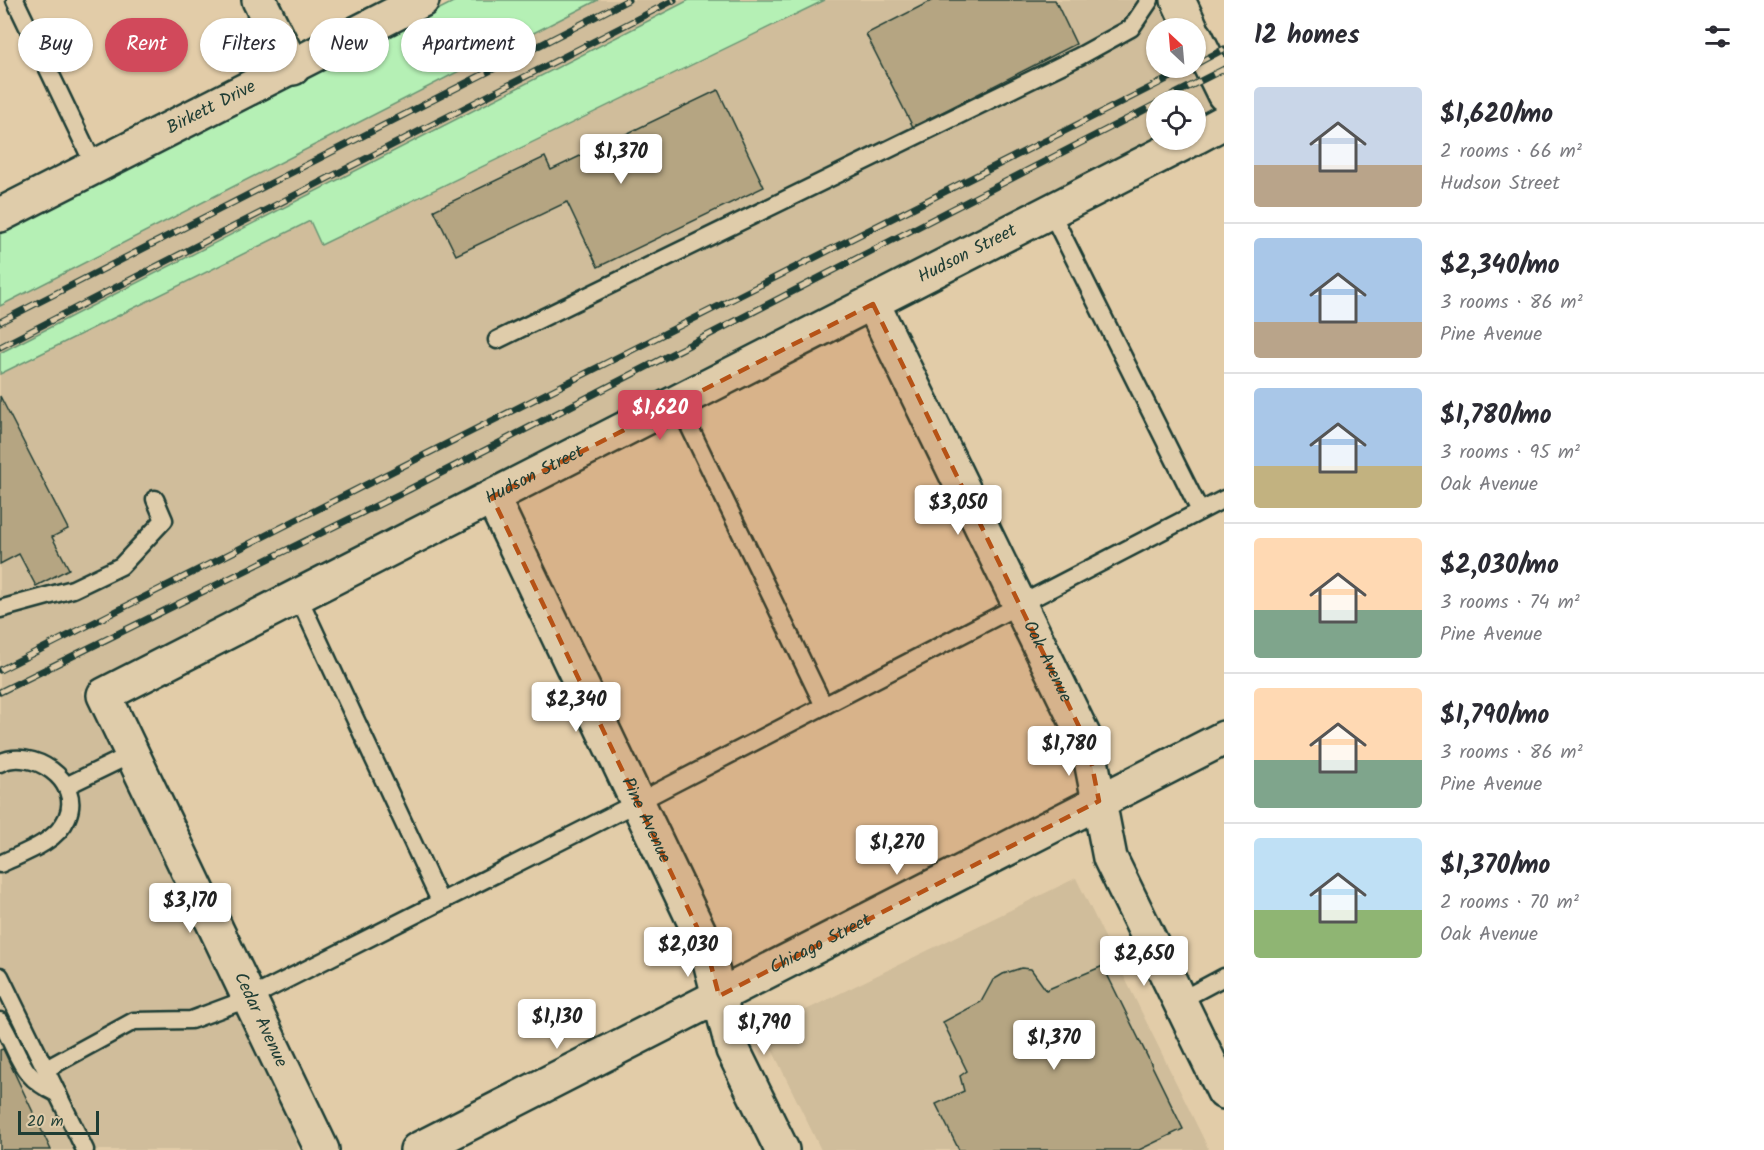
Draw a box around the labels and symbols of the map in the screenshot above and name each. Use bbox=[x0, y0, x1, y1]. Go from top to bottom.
north arrow bbox=[1146, 18, 1206, 78]
street label: Birkett Drive bbox=[161, 72, 261, 142]
pin: $1,370 bbox=[572, 134, 670, 185]
street label: Hudson Street bbox=[913, 216, 1023, 291]
pin: $1,620 bbox=[611, 390, 709, 441]
street label: Hudson Street bbox=[480, 437, 590, 512]
pin: $3,050 bbox=[909, 485, 1007, 536]
street label: Oak Avenue bbox=[1015, 616, 1080, 708]
pin: $2,340 bbox=[527, 682, 625, 733]
pin: $1,780 bbox=[1020, 726, 1118, 777]
street label: Pine Avenue bbox=[613, 772, 679, 868]
pin: $1,270 bbox=[848, 825, 946, 876]
pin: $3,170 bbox=[141, 883, 239, 934]
street label: Chicago Street bbox=[765, 905, 877, 982]
pin: $2,030 bbox=[639, 927, 737, 978]
pin: $2,650 bbox=[1095, 936, 1193, 987]
street label: Cedar Avenue bbox=[225, 967, 295, 1073]
pin: $1,130 bbox=[508, 999, 606, 1050]
pin: $1,790 bbox=[715, 1005, 813, 1056]
pin: $1,370 bbox=[1005, 1020, 1103, 1071]
scale bar bbox=[18, 1108, 99, 1136]

